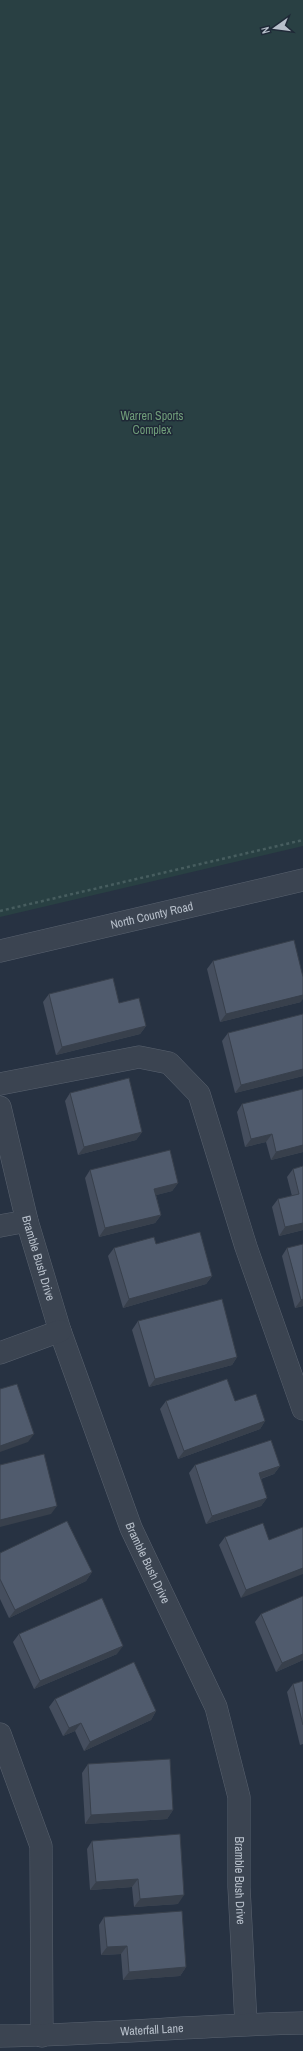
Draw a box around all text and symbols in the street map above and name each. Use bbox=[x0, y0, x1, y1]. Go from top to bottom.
north arrow bbox=[255, 8, 295, 48]
text: N bbox=[258, 26, 273, 35]
park label: Warren Sports Complex bbox=[120, 408, 184, 438]
street label: North County Road bbox=[109, 898, 195, 933]
street label: Bramble Bush Drive bbox=[18, 1214, 58, 1303]
street label: Bramble Bush Drive bbox=[122, 1520, 174, 1606]
street label: Bramble Bush Drive bbox=[231, 1836, 249, 1925]
street label: Waterfall Lane bbox=[120, 2020, 184, 2040]

